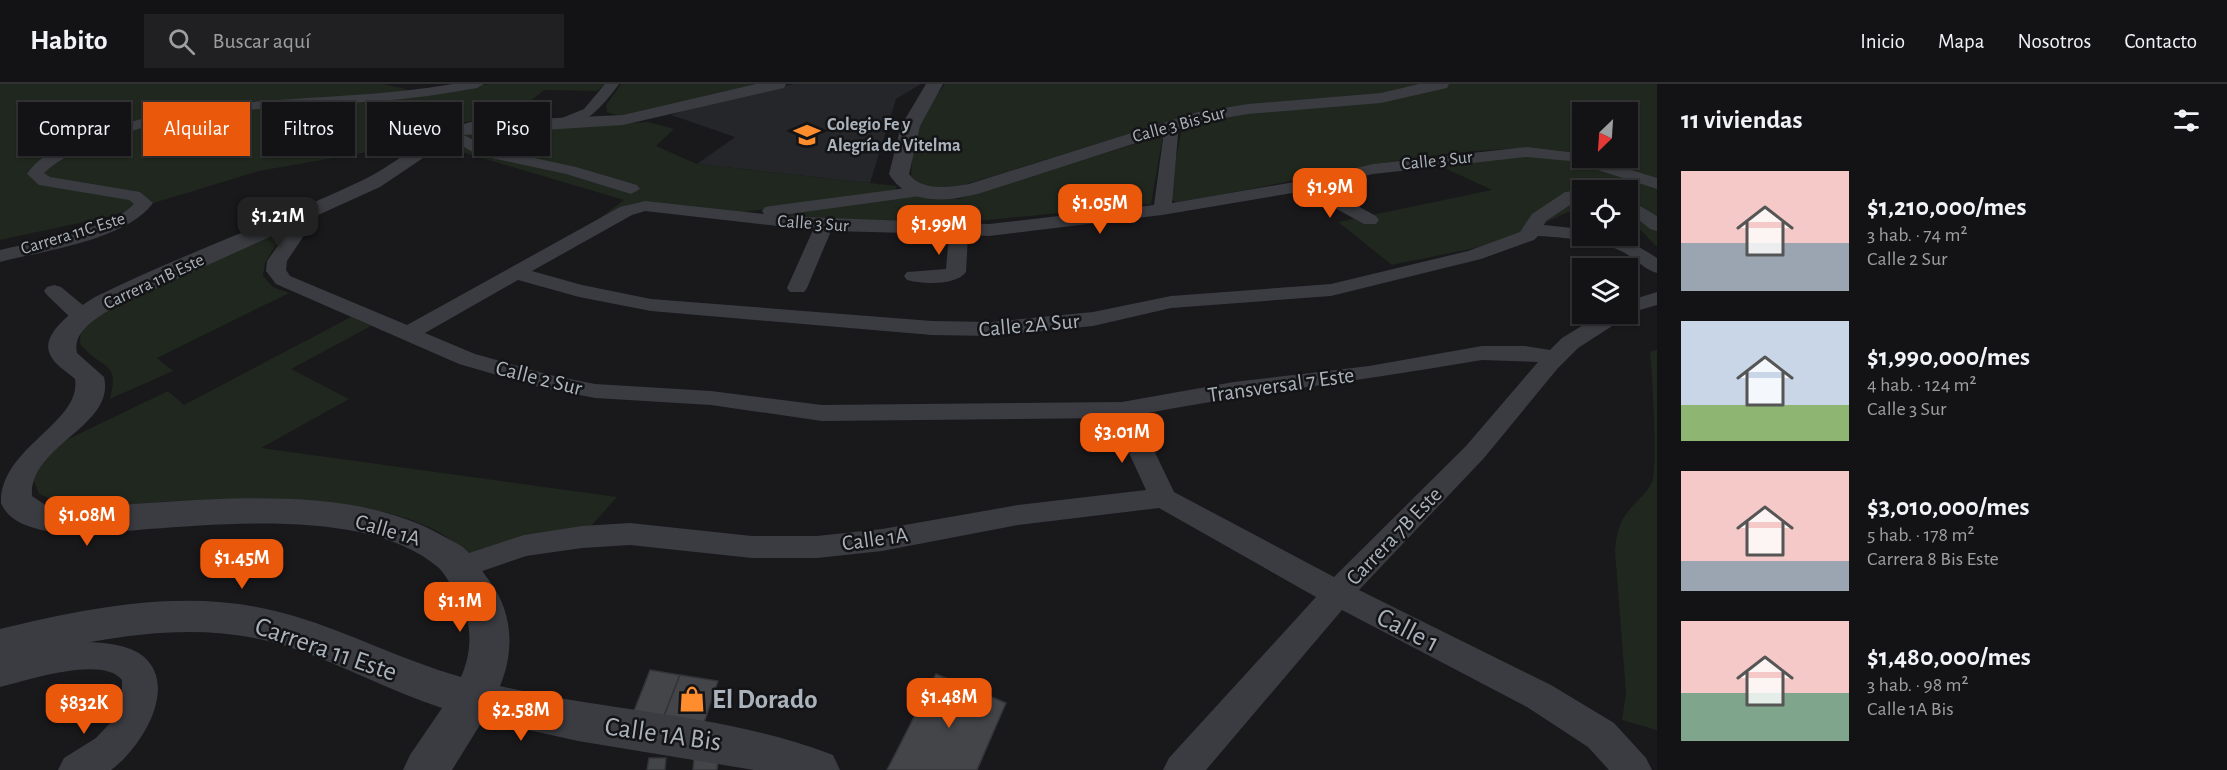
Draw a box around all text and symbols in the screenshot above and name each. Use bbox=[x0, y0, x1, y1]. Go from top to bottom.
search box bbox=[144, 14, 564, 68]
icon: search bbox=[165, 25, 198, 58]
text: Habito bbox=[30, 27, 108, 55]
text: Buscar aquí bbox=[213, 30, 311, 52]
text: Inicio bbox=[1860, 31, 1905, 52]
text: Mapa bbox=[1938, 31, 1985, 52]
text: Nosotros bbox=[2018, 31, 2091, 52]
text: Contacto bbox=[2124, 31, 2197, 52]
chip: Comprar bbox=[18, 102, 131, 156]
chip: Alquilar bbox=[143, 102, 250, 156]
chip: Filtros bbox=[262, 102, 355, 156]
chip: Nuevo bbox=[367, 102, 462, 156]
chip: Piso bbox=[474, 102, 550, 156]
north arrow bbox=[1572, 102, 1638, 168]
map controls bbox=[1572, 102, 1638, 324]
street label: Calle 3 Bis Sur bbox=[1131, 104, 1227, 146]
icon: filters bbox=[2170, 104, 2203, 137]
text: 11 viviendas bbox=[1681, 107, 1803, 133]
place label: Colegio Fe y Alegría de Vitelma bbox=[827, 116, 961, 155]
school or university icon: Colegio Fe y Alegría de Vitelma bbox=[792, 120, 822, 150]
street label: Calle 3 Sur bbox=[1400, 148, 1474, 174]
pin: $1.9M bbox=[1288, 168, 1372, 219]
text: $1.9M bbox=[1307, 177, 1353, 197]
button: locate bbox=[1572, 180, 1638, 246]
pin: $1.05M bbox=[1051, 184, 1149, 235]
text: $1.05M bbox=[1072, 193, 1128, 213]
text: $1,210,000/mes bbox=[1867, 194, 2026, 220]
icon: home bbox=[1729, 195, 1801, 267]
pin: $1.21M bbox=[229, 197, 327, 248]
pin: $1.99M bbox=[890, 205, 988, 256]
text: $1.21M bbox=[251, 206, 305, 226]
street label: Carrera 11C Este bbox=[19, 210, 127, 258]
street label: Calle 3 Sur bbox=[777, 213, 849, 235]
text: $1.99M bbox=[911, 214, 967, 234]
text: 3 hab. · 74 m² bbox=[1867, 225, 1968, 245]
text: Calle 2 Sur bbox=[1867, 249, 1947, 269]
street label: Carrera 11B Este bbox=[101, 251, 207, 313]
button: layers bbox=[1572, 258, 1638, 324]
street label: Calle 2A Sur bbox=[978, 310, 1080, 340]
text: $1,990,000/mes bbox=[1867, 344, 2030, 370]
icon: home bbox=[1729, 345, 1801, 417]
street label: Calle 2 Sur bbox=[493, 357, 585, 399]
street label: Transversal 7 Este bbox=[1206, 364, 1356, 406]
text: 4 hab. · 124 m² bbox=[1867, 375, 1977, 395]
text: Calle 3 Sur bbox=[1867, 399, 1946, 419]
pin: $3.01M bbox=[1073, 413, 1171, 464]
text: $3.01M bbox=[1094, 422, 1150, 442]
street label: Carrera 7B Este bbox=[1342, 483, 1446, 589]
text: $3,010,000/mes bbox=[1867, 494, 2030, 520]
icon: home bbox=[1729, 495, 1801, 567]
pin: $1.08M bbox=[38, 496, 136, 547]
text: $1.08M bbox=[59, 505, 116, 525]
street label: Calle 1A bbox=[353, 510, 423, 550]
street label: Calle 1A bbox=[841, 523, 910, 555]
text: 5 hab. · 178 m² bbox=[1867, 525, 1974, 545]
pin: $1.45M bbox=[193, 539, 291, 590]
text: $1.45M bbox=[214, 548, 270, 568]
text: Carrera 8 Bis Este bbox=[1867, 549, 1999, 569]
pin: $1.1M bbox=[418, 582, 502, 633]
text: $1.1M bbox=[438, 591, 482, 611]
street label: Calle 1 bbox=[1372, 603, 1444, 657]
street label: Carrera 11 Este bbox=[252, 612, 400, 686]
text: $1,480,000/mes bbox=[1867, 644, 2031, 670]
icon: home bbox=[1729, 645, 1801, 717]
text: 3 hab. · 98 m² bbox=[1867, 675, 1968, 695]
pin: $1.48M bbox=[900, 678, 998, 729]
pin: $832K bbox=[42, 684, 126, 735]
shop icon: El Dorado bbox=[677, 684, 707, 714]
place label: El Dorado bbox=[712, 686, 818, 713]
text: $1.48M bbox=[921, 687, 977, 707]
pin: $2.58M bbox=[472, 691, 570, 742]
text: $832K bbox=[60, 693, 108, 713]
text: Calle 1A Bis bbox=[1867, 699, 1954, 719]
text: $2.58M bbox=[492, 700, 550, 720]
street label: Calle 1A Bis bbox=[603, 712, 723, 756]

